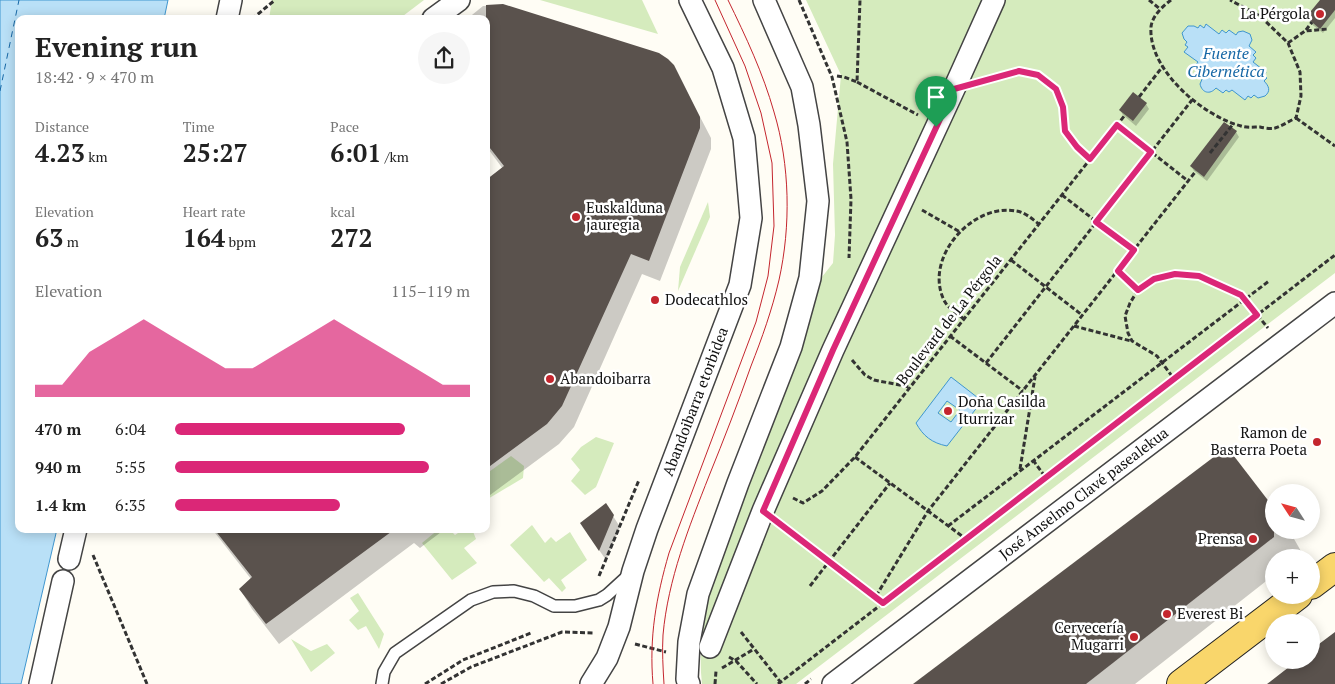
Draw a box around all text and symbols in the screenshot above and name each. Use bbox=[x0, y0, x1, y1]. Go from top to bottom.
place label: La Pérgola bbox=[1240, 3, 1310, 23]
marker: La Pérgola bbox=[1314, 8, 1326, 20]
text: Evening run bbox=[35, 28, 198, 65]
button: share bbox=[418, 32, 470, 84]
water label: Fuente Cibernética bbox=[1187, 42, 1265, 82]
text: 18:42 · 9 × 470 m bbox=[35, 66, 154, 88]
pin bbox=[915, 76, 957, 127]
icon: arrive bbox=[922, 83, 950, 111]
text: Distance bbox=[35, 117, 89, 136]
text: Time bbox=[183, 117, 215, 136]
text: Pace bbox=[330, 117, 359, 136]
text: 4.23 bbox=[35, 136, 85, 169]
text: 25:27 bbox=[183, 136, 248, 169]
text: 6:01 bbox=[330, 136, 381, 169]
text: km bbox=[85, 147, 108, 166]
text: /km bbox=[381, 147, 409, 166]
place label: Euskalduna jauregia bbox=[586, 197, 664, 234]
text: Elevation bbox=[35, 202, 94, 221]
text: Heart rate bbox=[183, 202, 246, 221]
text: kcal bbox=[330, 202, 355, 221]
marker: Euskalduna jauregia bbox=[570, 211, 582, 223]
text: 63 bbox=[35, 221, 63, 254]
text: 164 bbox=[183, 221, 225, 254]
text: 272 bbox=[330, 221, 373, 254]
text: m bbox=[63, 232, 79, 251]
text: bpm bbox=[225, 232, 256, 251]
street label: Boulevard de La Pérgola bbox=[891, 250, 1006, 389]
text: Elevation bbox=[35, 280, 102, 302]
text: 115–119 m bbox=[391, 280, 470, 302]
place label: Dodecathlos bbox=[665, 289, 748, 309]
marker: Dodecathlos bbox=[649, 294, 661, 306]
street label: Abandoibarra etorbidea bbox=[657, 324, 732, 479]
place label: Abandoibarra bbox=[560, 368, 651, 388]
marker: Abandoibarra bbox=[544, 373, 556, 385]
place label: Doña Casilda Iturrizar bbox=[958, 391, 1046, 428]
marker: Doña Casilda Iturrizar bbox=[942, 405, 954, 417]
text: 470 m bbox=[35, 418, 81, 440]
text: 6:04 bbox=[115, 418, 146, 440]
street label: José Anselmo Clavé pasealekua bbox=[995, 422, 1172, 563]
place label: Ramon de Basterra Poeta bbox=[1210, 422, 1307, 459]
marker: Ramon de Basterra Poeta bbox=[1311, 436, 1323, 448]
text: 940 m bbox=[35, 456, 81, 478]
text: 5:55 bbox=[115, 456, 146, 478]
north arrow bbox=[1265, 484, 1320, 539]
map controls bbox=[1265, 484, 1320, 669]
text: 1.4 km bbox=[35, 494, 86, 516]
text: 6:35 bbox=[115, 494, 146, 516]
place label: Prensa bbox=[1198, 528, 1243, 548]
marker: Prensa bbox=[1247, 533, 1259, 545]
button: + bbox=[1265, 549, 1320, 604]
place label: Everest Bi bbox=[1177, 603, 1243, 623]
marker: Everest Bi bbox=[1161, 608, 1173, 620]
button: − bbox=[1265, 614, 1320, 669]
place label: Cervecería Mugarri bbox=[1054, 617, 1124, 654]
marker: Cervecería Mugarri bbox=[1128, 631, 1140, 643]

